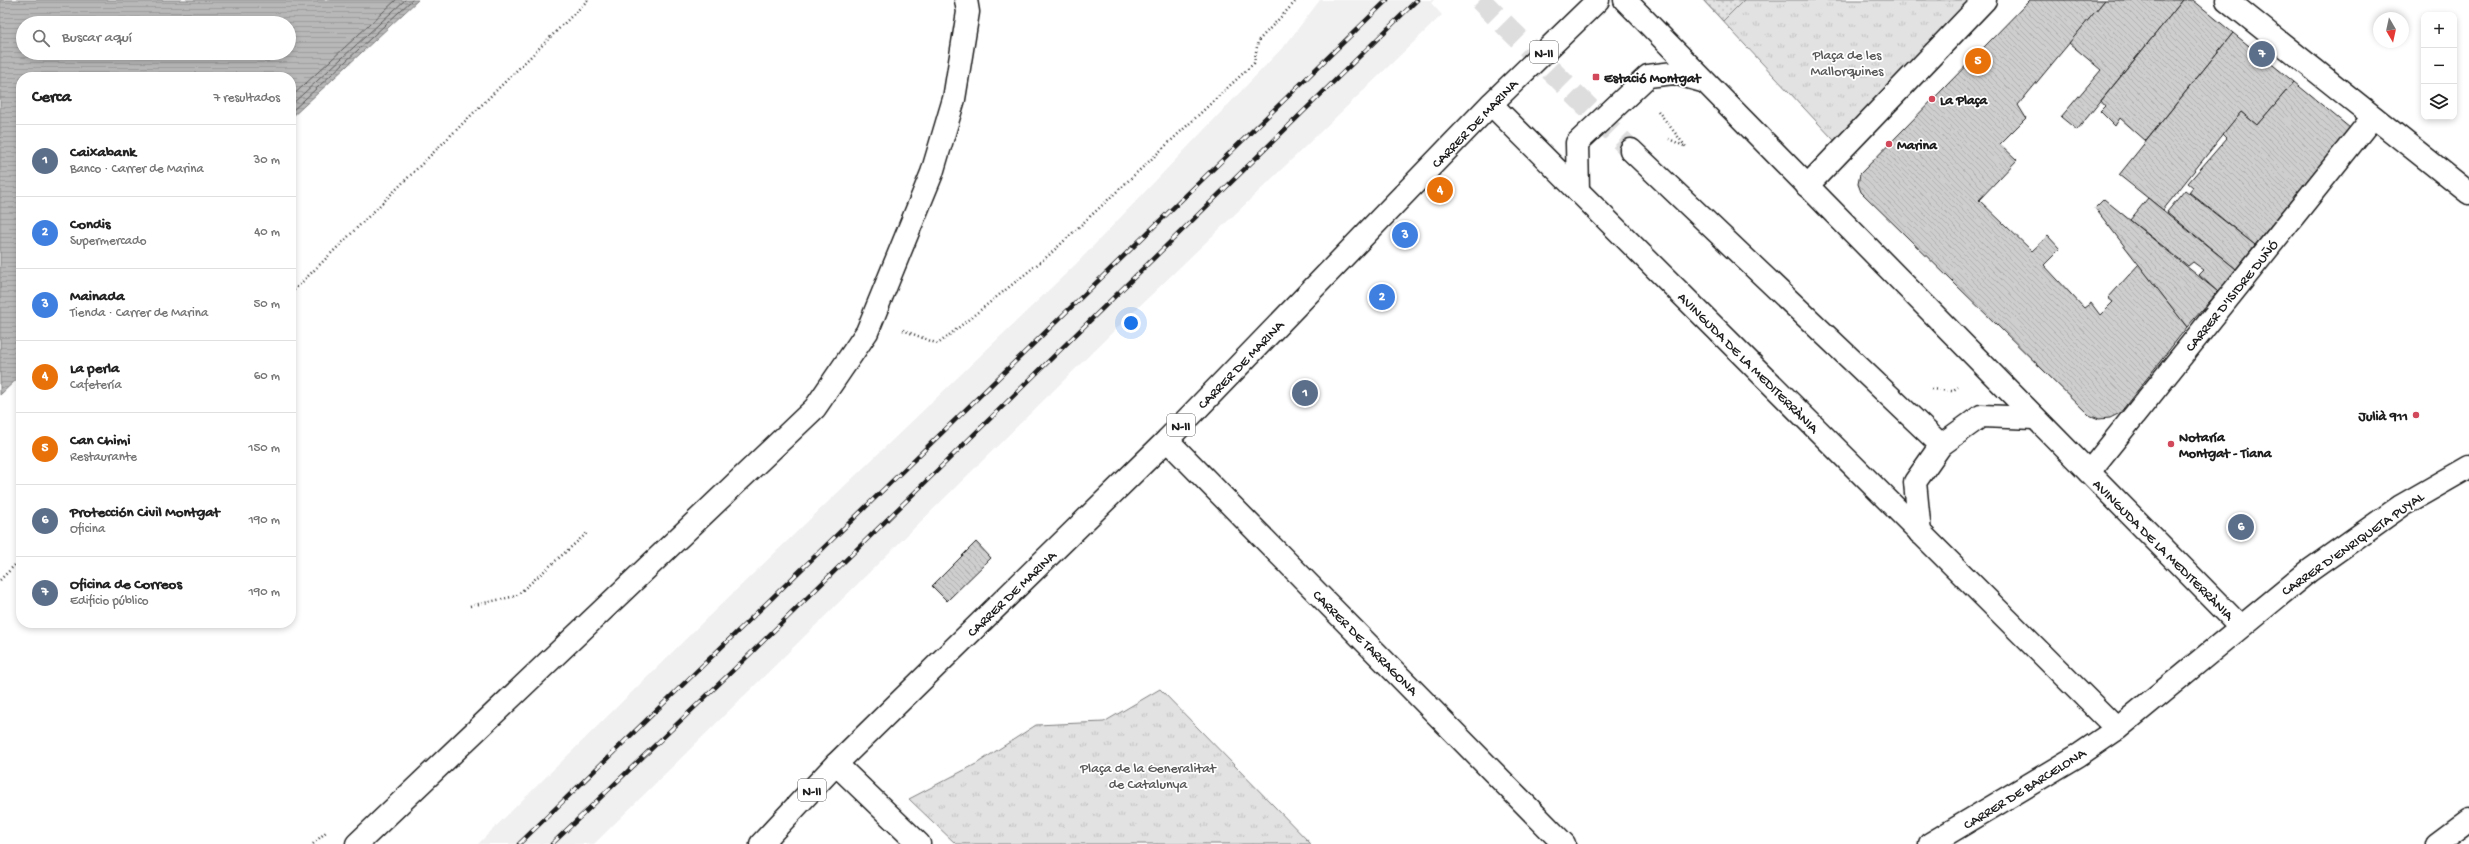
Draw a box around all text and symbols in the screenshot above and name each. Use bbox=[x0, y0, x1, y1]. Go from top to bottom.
north arrow bbox=[2373, 12, 2409, 48]
map controls bbox=[2421, 12, 2457, 120]
button: + bbox=[2421, 12, 2457, 48]
search box bbox=[16, 16, 296, 60]
icon: search bbox=[30, 27, 52, 49]
text: Buscar aquí bbox=[62, 29, 132, 47]
pin: 7 bbox=[2249, 39, 2275, 69]
road number: N-II bbox=[1530, 41, 1558, 63]
pin: 5 bbox=[1965, 46, 1991, 76]
park label: Plaça de les Mallorquines bbox=[1811, 48, 1884, 81]
button: − bbox=[2421, 48, 2457, 84]
place label: Estació Montgat bbox=[1604, 71, 1702, 88]
marker: Estació Montgat bbox=[1591, 72, 1601, 82]
street label: CARRER DE MARINA bbox=[1429, 76, 1523, 173]
button: layers bbox=[2421, 84, 2457, 120]
text: Cerca bbox=[32, 88, 71, 108]
text: 7 resultados bbox=[213, 91, 280, 106]
place label: La Plaça bbox=[1940, 93, 1989, 110]
marker: La Plaça bbox=[1927, 94, 1937, 104]
place label: Marina bbox=[1897, 138, 1938, 155]
marker: Marina bbox=[1884, 139, 1894, 149]
text: Caixabank bbox=[70, 144, 136, 162]
text: 1 bbox=[42, 153, 48, 168]
text: 30 m bbox=[254, 153, 280, 168]
text: Banco · Carrer de Marina bbox=[70, 162, 204, 177]
pin: 4 bbox=[1427, 175, 1453, 205]
text: Condis bbox=[70, 216, 111, 234]
pin: 3 bbox=[1392, 220, 1418, 250]
text: 2 bbox=[42, 225, 48, 240]
text: 40 m bbox=[254, 225, 280, 240]
text: Supermercado bbox=[70, 234, 146, 249]
street label: CARRER D'ISIDRE DUÑÓ bbox=[2183, 237, 2284, 356]
pin: 2 bbox=[1369, 282, 1395, 312]
text: Mainada bbox=[70, 288, 125, 306]
street label: AVINGUDA DE LA MEDITERRÀNIA bbox=[1673, 290, 1822, 438]
text: 3 bbox=[42, 297, 48, 312]
text: 50 m bbox=[253, 297, 280, 312]
text: Tienda · Carrer de Marina bbox=[70, 306, 208, 321]
your location bbox=[1121, 313, 1141, 333]
street label: CARRER DE MARINA bbox=[1195, 317, 1289, 414]
text: La perla bbox=[70, 360, 119, 378]
text: 4 bbox=[42, 369, 48, 384]
text: 60 m bbox=[254, 369, 280, 384]
text: Cafetería bbox=[70, 378, 122, 393]
pin: 1 bbox=[1292, 378, 1318, 408]
place label: Julià 911 bbox=[2357, 409, 2408, 426]
marker: Julià 911 bbox=[2411, 410, 2421, 420]
road number: N-II bbox=[1167, 414, 1195, 436]
place label: Notaría Montgat - Tiana bbox=[2179, 430, 2273, 463]
text: Can Chimi bbox=[70, 432, 130, 450]
marker: Notaría Montgat - Tiana bbox=[2166, 439, 2176, 449]
text: 5 bbox=[42, 441, 48, 456]
text: 150 m bbox=[248, 441, 280, 456]
text: Restaurante bbox=[70, 450, 137, 465]
street label: AVINGUDA DE LA MEDITERRÀNIA bbox=[2088, 477, 2237, 625]
street label: CARRER D'ENRIQUETA PUYAL bbox=[2279, 489, 2429, 601]
text: Protección Civil Montgat bbox=[70, 504, 220, 522]
pin: 6 bbox=[2228, 512, 2254, 542]
text: 6 bbox=[42, 513, 48, 528]
text: 190 m bbox=[249, 513, 280, 528]
text: Oficina bbox=[70, 522, 105, 537]
street label: CARRER DE MARINA bbox=[965, 547, 1061, 642]
text: Oficina de Correos bbox=[70, 576, 182, 594]
text: 7 bbox=[42, 585, 48, 600]
text: 190 m bbox=[249, 585, 280, 600]
street label: CARRER DE TARRAGONA bbox=[1308, 587, 1421, 701]
text: Edificio público bbox=[70, 594, 149, 609]
street label: CARRER DE BARCELONA bbox=[1961, 745, 2090, 835]
park label: Plaça de la Generalitat de Catalunya bbox=[1079, 761, 1217, 794]
road number: N-II bbox=[798, 779, 826, 801]

